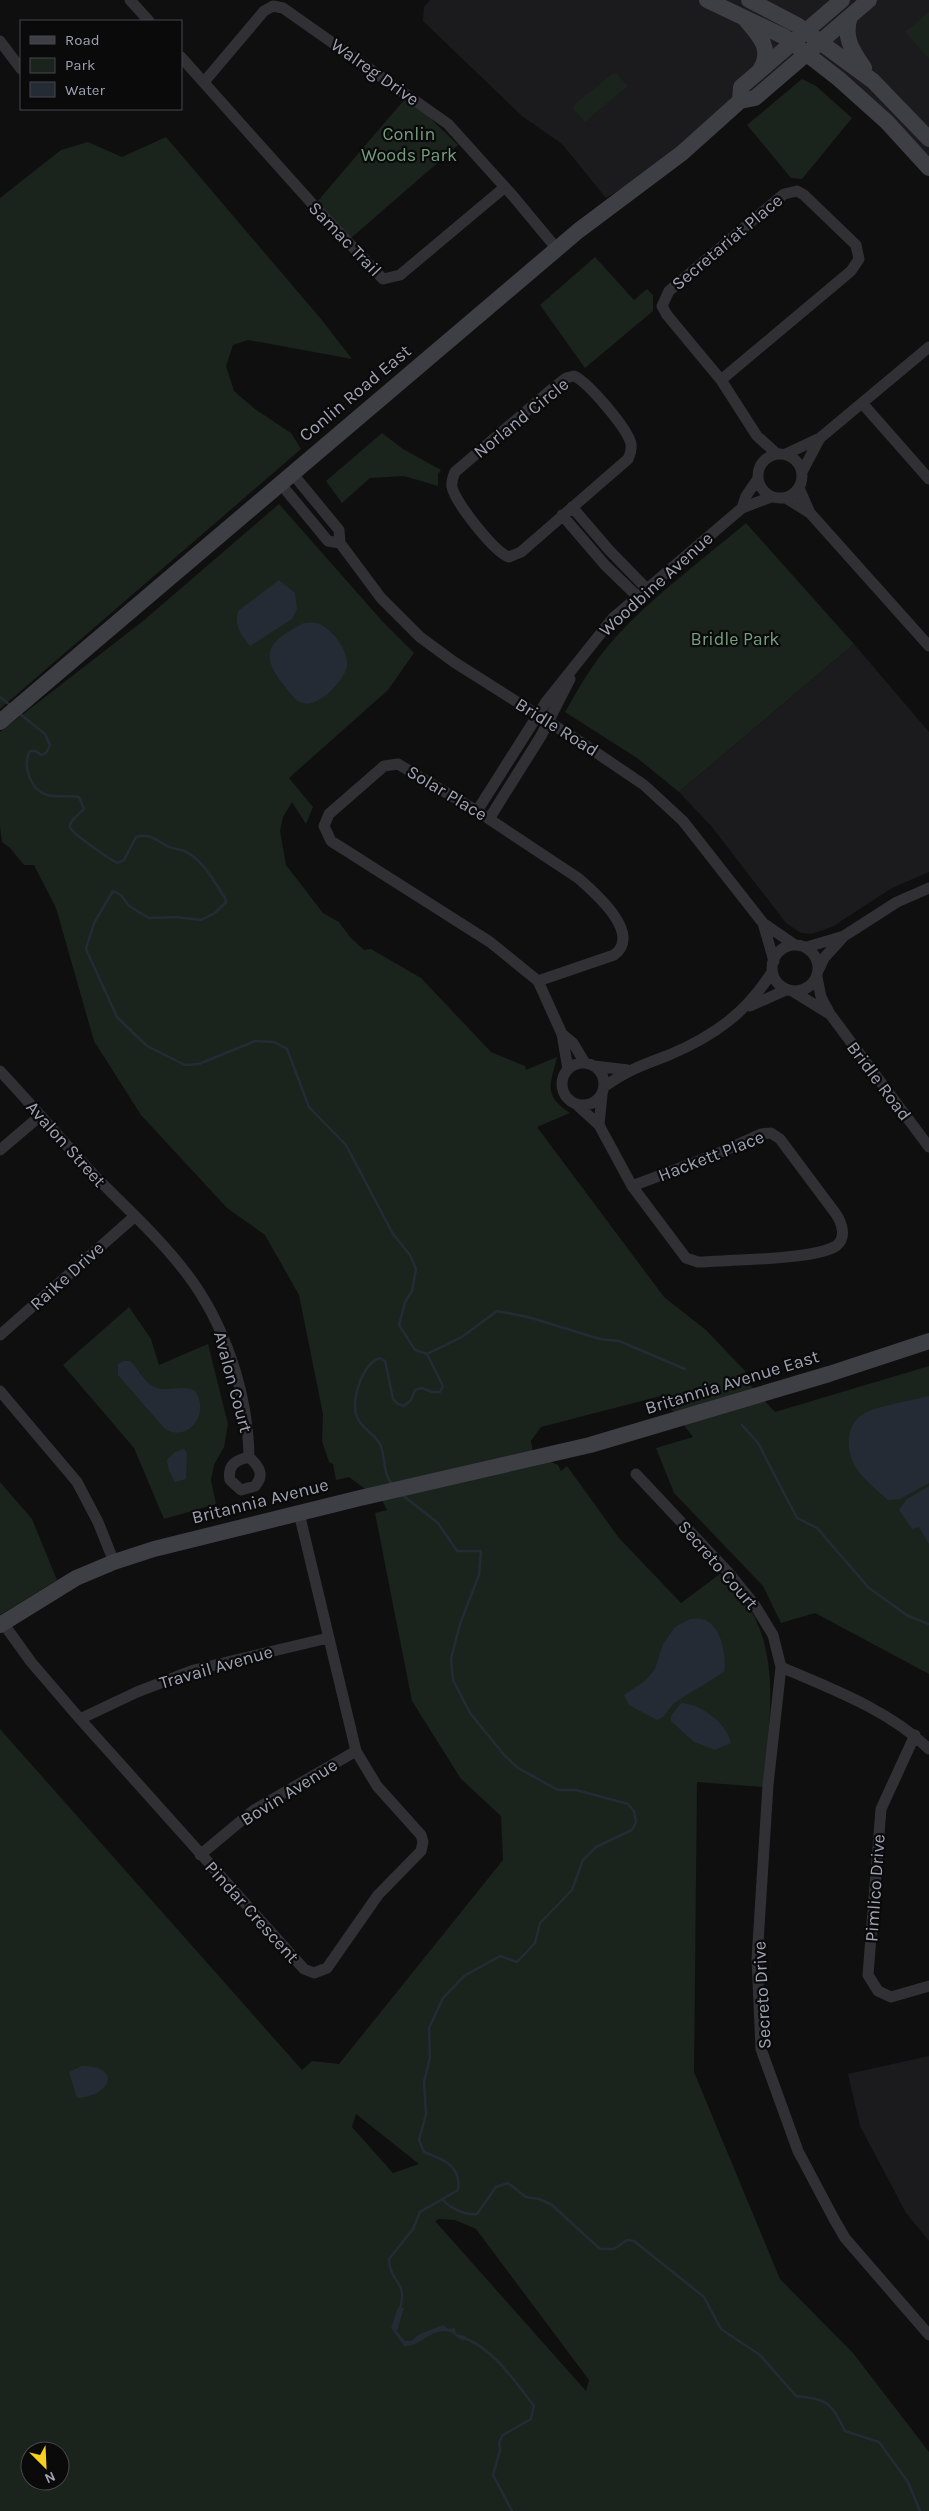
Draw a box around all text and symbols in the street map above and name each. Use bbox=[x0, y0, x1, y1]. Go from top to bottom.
legend bbox=[20, 20, 182, 110]
text: Road bbox=[65, 31, 100, 49]
street label: Walreg Drive bbox=[327, 34, 423, 110]
text: Park bbox=[65, 56, 95, 74]
text: Water bbox=[65, 81, 106, 99]
park label: Conlin Woods Park bbox=[361, 123, 457, 166]
street label: Secretariat Place bbox=[667, 189, 787, 295]
street label: Samac Trail bbox=[304, 197, 386, 281]
street label: Conlin Road East bbox=[295, 340, 416, 446]
street label: Norland Circle bbox=[469, 373, 573, 463]
street label: Woodbine Avenue bbox=[595, 527, 717, 641]
park label: Bridle Park bbox=[691, 628, 779, 650]
street label: Bridle Road bbox=[511, 693, 603, 761]
street label: Solar Place bbox=[403, 760, 491, 826]
street label: Bridle Road bbox=[842, 1037, 916, 1125]
street label: Avalon Street bbox=[22, 1096, 111, 1192]
street label: Hackett Place bbox=[655, 1126, 767, 1186]
street label: Raike Drive bbox=[25, 1237, 109, 1315]
street label: Avalon Court bbox=[209, 1329, 257, 1435]
street label: Britannia Avenue East bbox=[642, 1345, 822, 1419]
street label: Britannia Avenue bbox=[189, 1473, 331, 1529]
street label: Secreto Court bbox=[673, 1516, 763, 1614]
street label: Travail Avenue bbox=[157, 1640, 275, 1694]
street label: Bovin Avenue bbox=[237, 1754, 341, 1830]
street label: Pimlico Drive bbox=[860, 1833, 890, 1943]
street label: Pindar Crescent bbox=[200, 1856, 304, 1968]
street label: Secreto Drive bbox=[748, 1940, 776, 2050]
north arrow bbox=[20, 2441, 70, 2491]
text: N bbox=[42, 2468, 58, 2487]

